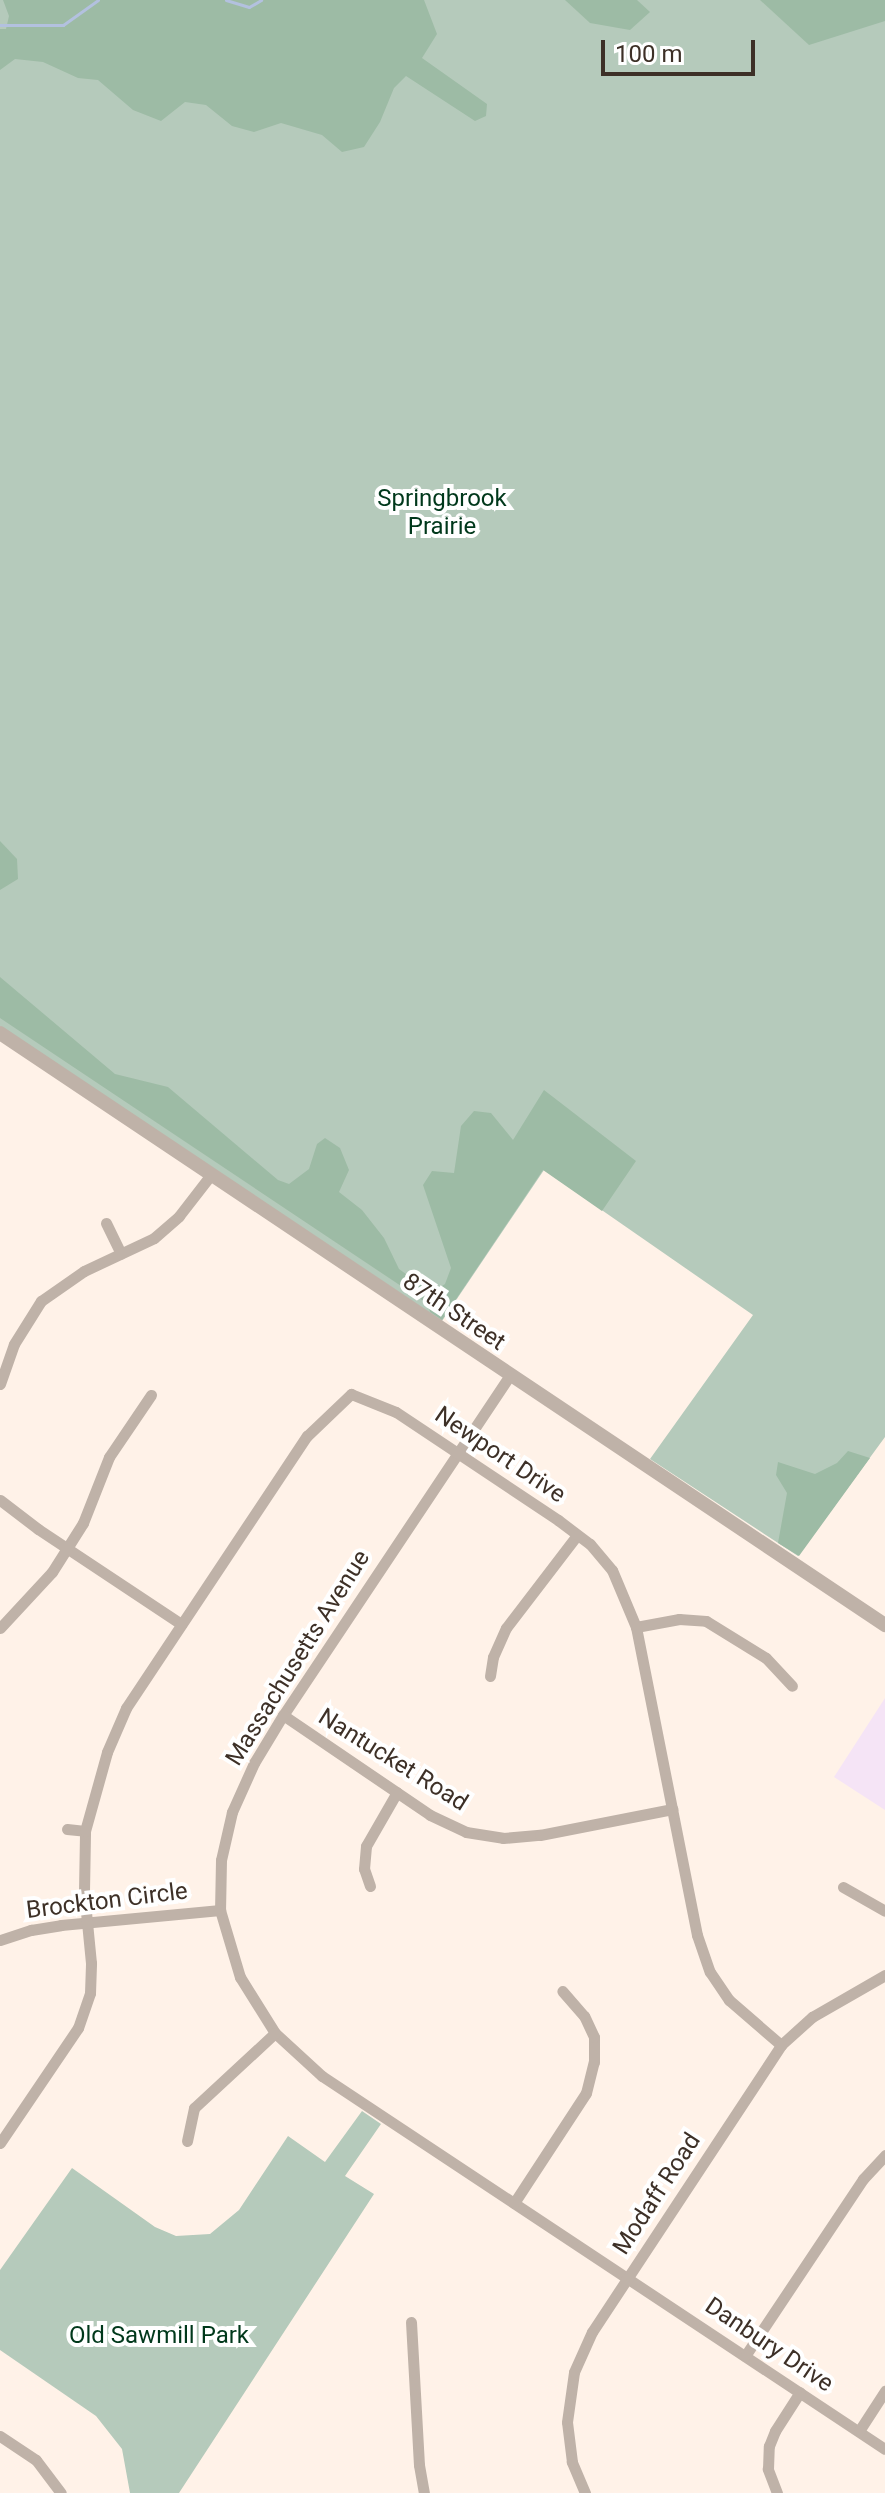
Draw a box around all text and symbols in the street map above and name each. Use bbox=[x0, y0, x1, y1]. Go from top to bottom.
scale bar bbox=[605, 24, 759, 74]
text: 100 m bbox=[615, 40, 682, 68]
park label: Springbrook Prairie bbox=[377, 485, 507, 541]
street label: 87th Street bbox=[397, 1267, 511, 1357]
street label: Newport Drive bbox=[429, 1401, 571, 1509]
street label: Massachusetts Avenue bbox=[220, 1545, 376, 1771]
street label: Nantucket Road bbox=[313, 1703, 473, 1817]
street label: Brockton Circle bbox=[25, 1877, 189, 1925]
street label: Modaff Road bbox=[607, 2128, 707, 2260]
street label: Danbury Drive bbox=[699, 2292, 839, 2398]
park label: Old Sawmill Park bbox=[69, 2322, 249, 2350]

